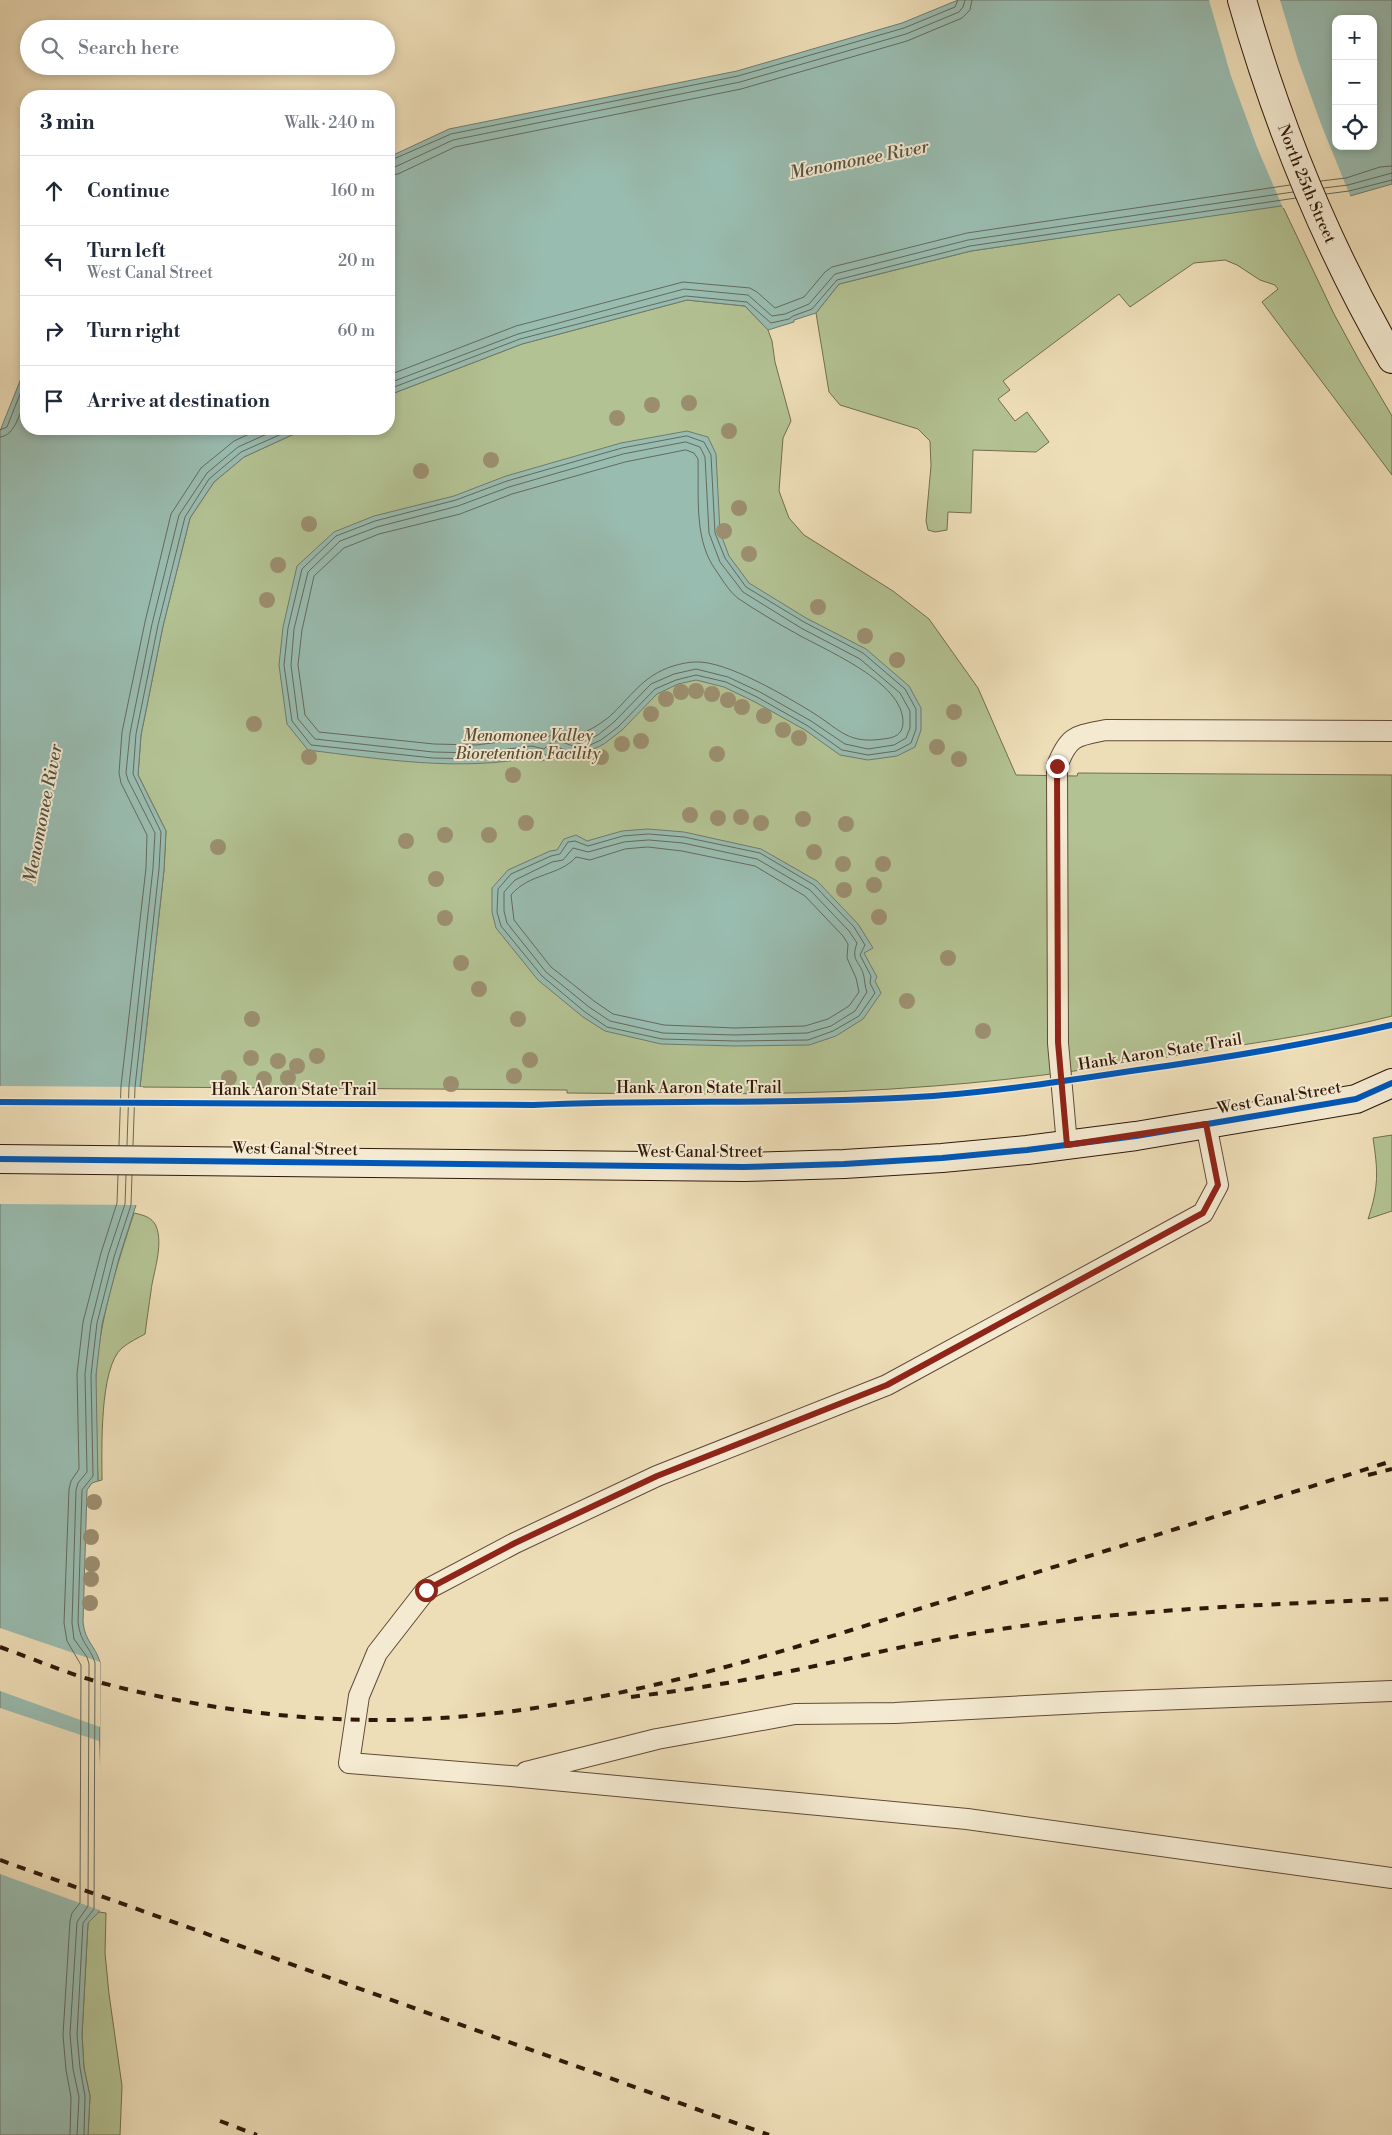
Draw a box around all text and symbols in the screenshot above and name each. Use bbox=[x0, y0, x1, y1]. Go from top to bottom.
map controls bbox=[1332, 15, 1377, 150]
button: + bbox=[1332, 15, 1377, 60]
search box bbox=[20, 20, 395, 75]
icon: search bbox=[38, 34, 66, 62]
text: Search here bbox=[78, 36, 179, 60]
button: − bbox=[1332, 60, 1377, 105]
button: locate bbox=[1332, 105, 1377, 150]
text: 3 min bbox=[40, 110, 95, 136]
text: Walk · 240 m bbox=[284, 113, 375, 133]
street label: North 25th Street bbox=[1273, 122, 1340, 247]
water label: Menomonee River bbox=[787, 135, 931, 185]
icon: ahead bbox=[40, 177, 68, 205]
text: Continue bbox=[87, 179, 170, 203]
text: 160 m bbox=[331, 181, 375, 201]
text: Turn left bbox=[87, 239, 166, 263]
icon: left bbox=[40, 247, 68, 275]
text: 20 m bbox=[338, 251, 375, 271]
text: West Canal Street bbox=[87, 263, 213, 283]
icon: right bbox=[40, 317, 68, 345]
text: Turn right bbox=[87, 319, 180, 343]
text: 60 m bbox=[337, 321, 375, 341]
icon: arrive bbox=[40, 387, 68, 415]
text: Arrive at destination bbox=[87, 389, 270, 413]
park label: Menomonee Valley Bioretention Facility bbox=[455, 726, 601, 764]
water label: Menomonee River bbox=[18, 742, 68, 886]
route end bbox=[1046, 755, 1069, 778]
street label: Hank Aaron State Trail bbox=[1077, 1029, 1244, 1075]
street label: West Canal Street bbox=[1214, 1077, 1343, 1119]
street label: Hank Aaron State Trail bbox=[616, 1078, 782, 1098]
street label: Hank Aaron State Trail bbox=[211, 1080, 377, 1100]
street label: West Canal Street bbox=[231, 1138, 358, 1160]
street label: West Canal Street bbox=[636, 1142, 763, 1162]
route start bbox=[415, 1579, 438, 1602]

